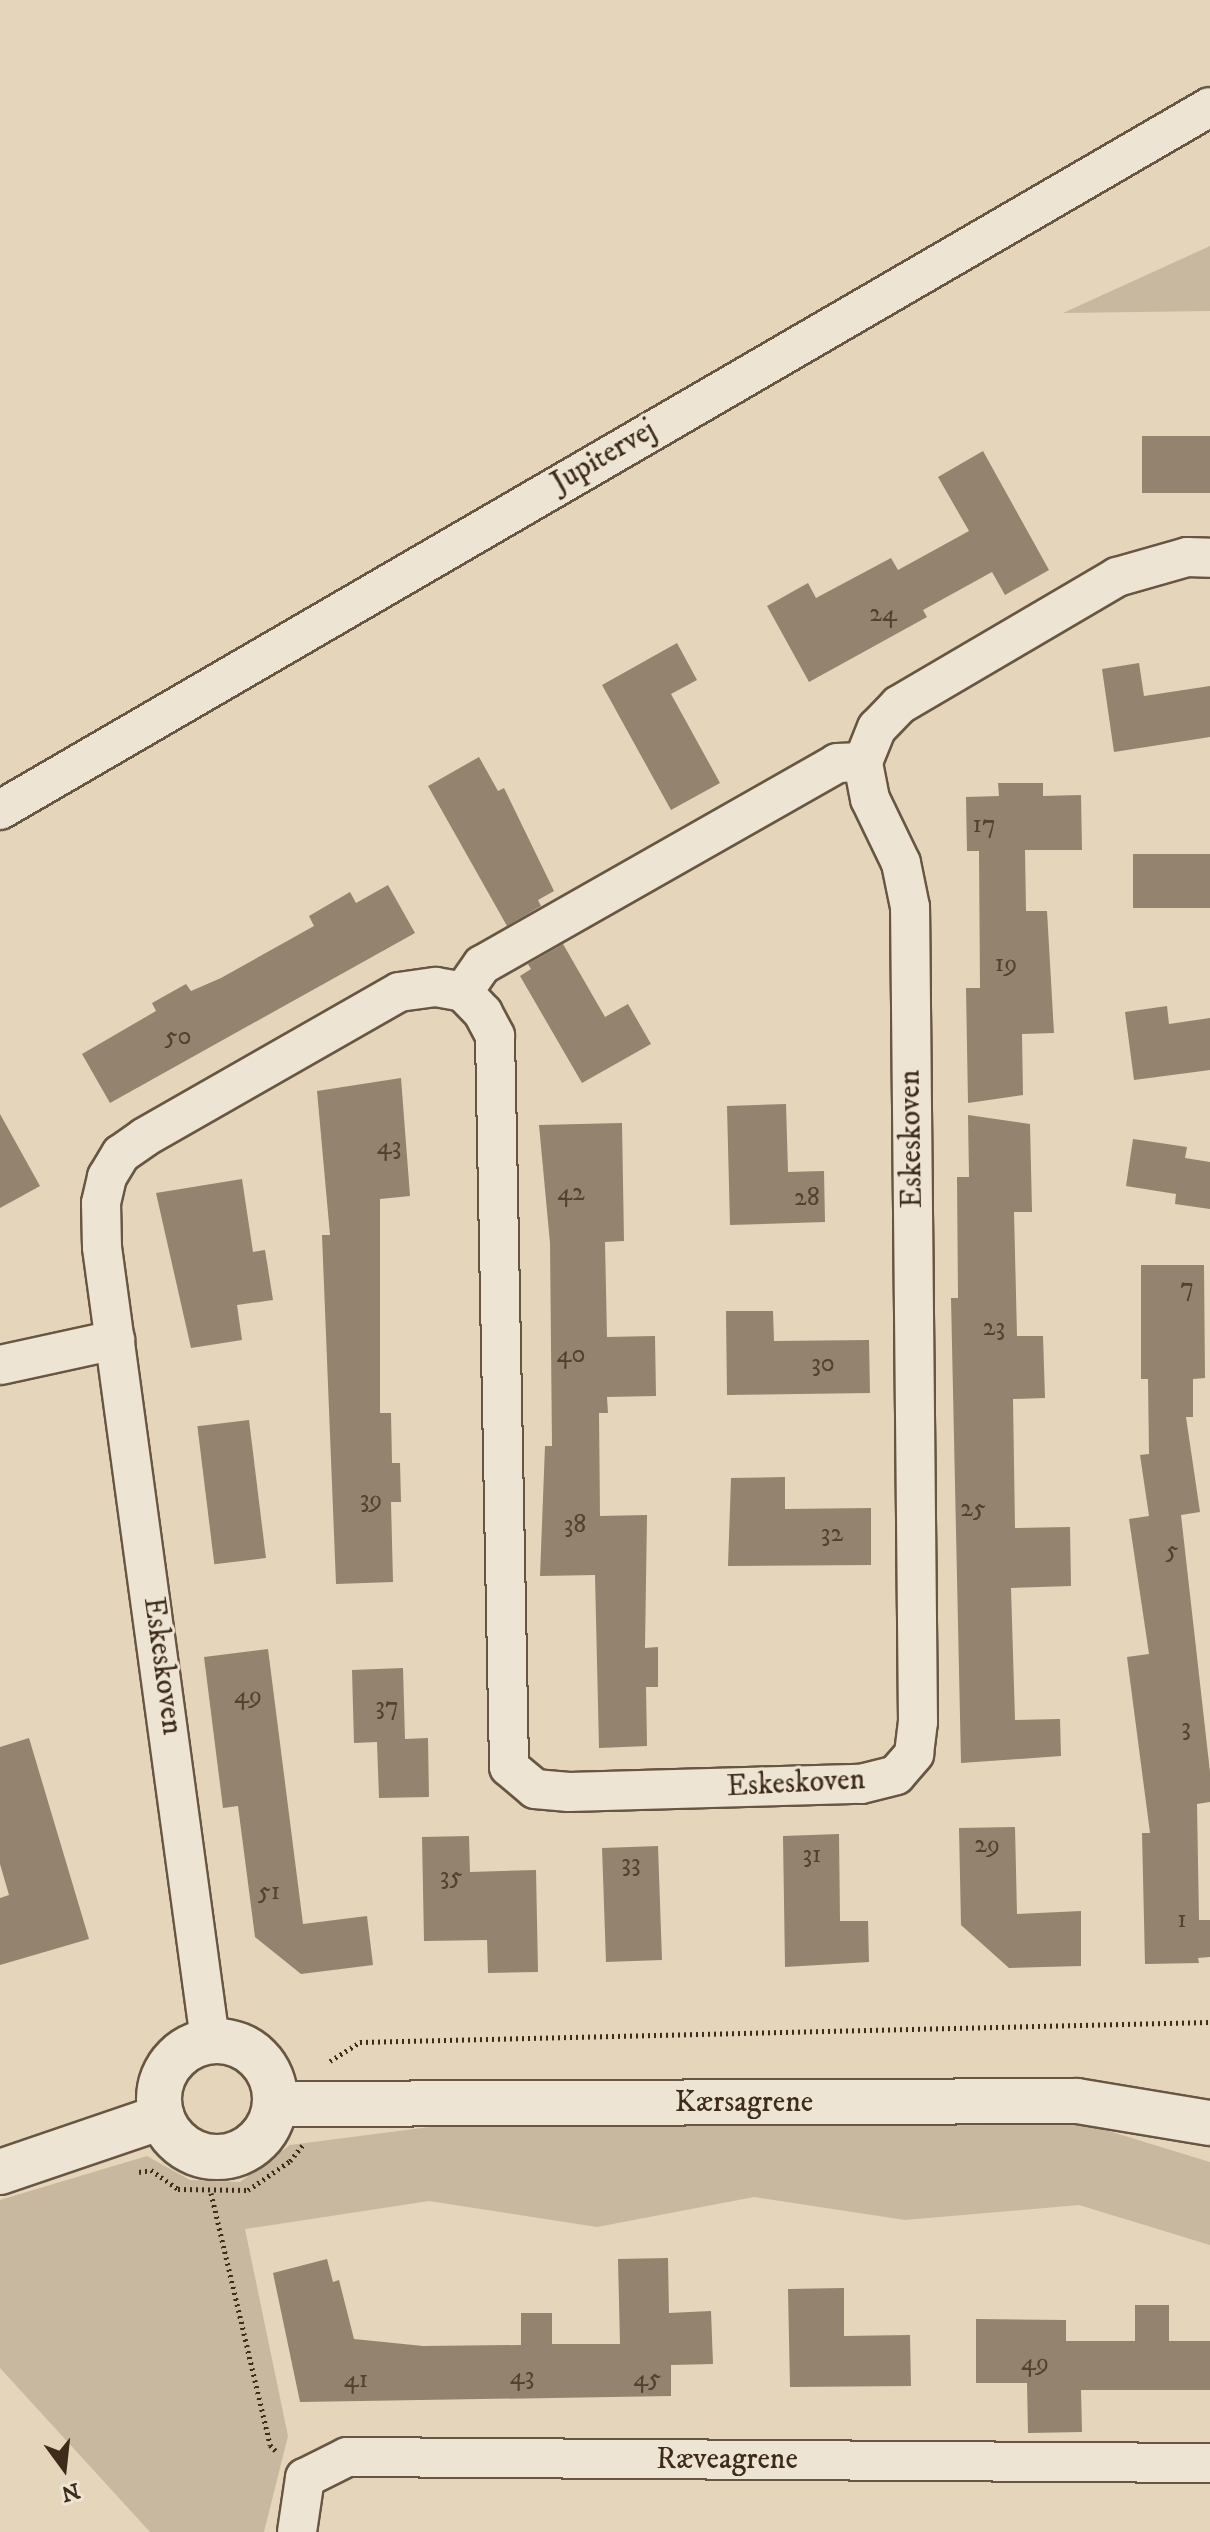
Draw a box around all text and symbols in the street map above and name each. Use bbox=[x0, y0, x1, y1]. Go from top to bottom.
street label: Jupitervej bbox=[545, 413, 663, 501]
house number: 24 bbox=[869, 598, 897, 630]
house number: 17 bbox=[972, 809, 996, 841]
house number: 19 bbox=[995, 948, 1017, 980]
house number: 50 bbox=[165, 1021, 191, 1053]
street label: Eskeskoven bbox=[893, 1069, 931, 1209]
house number: 43 bbox=[377, 1131, 401, 1163]
house number: 42 bbox=[557, 1177, 585, 1209]
house number: 28 bbox=[794, 1182, 820, 1214]
house number: 7 bbox=[1180, 1272, 1194, 1304]
house number: 23 bbox=[983, 1312, 1005, 1344]
house number: 40 bbox=[557, 1339, 585, 1371]
house number: 30 bbox=[811, 1348, 835, 1380]
house number: 39 bbox=[360, 1484, 382, 1516]
house number: 25 bbox=[960, 1493, 986, 1525]
house number: 38 bbox=[564, 1509, 586, 1541]
house number: 32 bbox=[821, 1518, 843, 1550]
house number: 5 bbox=[1166, 1535, 1178, 1567]
street label: Eskeskoven bbox=[135, 1595, 189, 1737]
house number: 49 bbox=[234, 1680, 262, 1712]
house number: 37 bbox=[375, 1691, 399, 1723]
house number: 3 bbox=[1181, 1712, 1191, 1744]
street label: Eskeskoven bbox=[726, 1762, 866, 1806]
house number: 29 bbox=[974, 1829, 1000, 1861]
house number: 31 bbox=[802, 1839, 822, 1871]
house number: 33 bbox=[621, 1848, 641, 1880]
house number: 35 bbox=[440, 1861, 462, 1893]
house number: 51 bbox=[258, 1876, 280, 1908]
house number: 1 bbox=[1177, 1904, 1187, 1936]
street label: Kærsagrene bbox=[675, 2085, 813, 2121]
house number: 49 bbox=[1021, 2347, 1049, 2379]
house number: 43 bbox=[510, 2361, 534, 2393]
house number: 45 bbox=[633, 2363, 661, 2395]
house number: 41 bbox=[344, 2364, 368, 2396]
north arrow bbox=[24, 2428, 104, 2508]
street label: Ræveagrene bbox=[656, 2442, 798, 2478]
text: N bbox=[58, 2476, 83, 2507]

